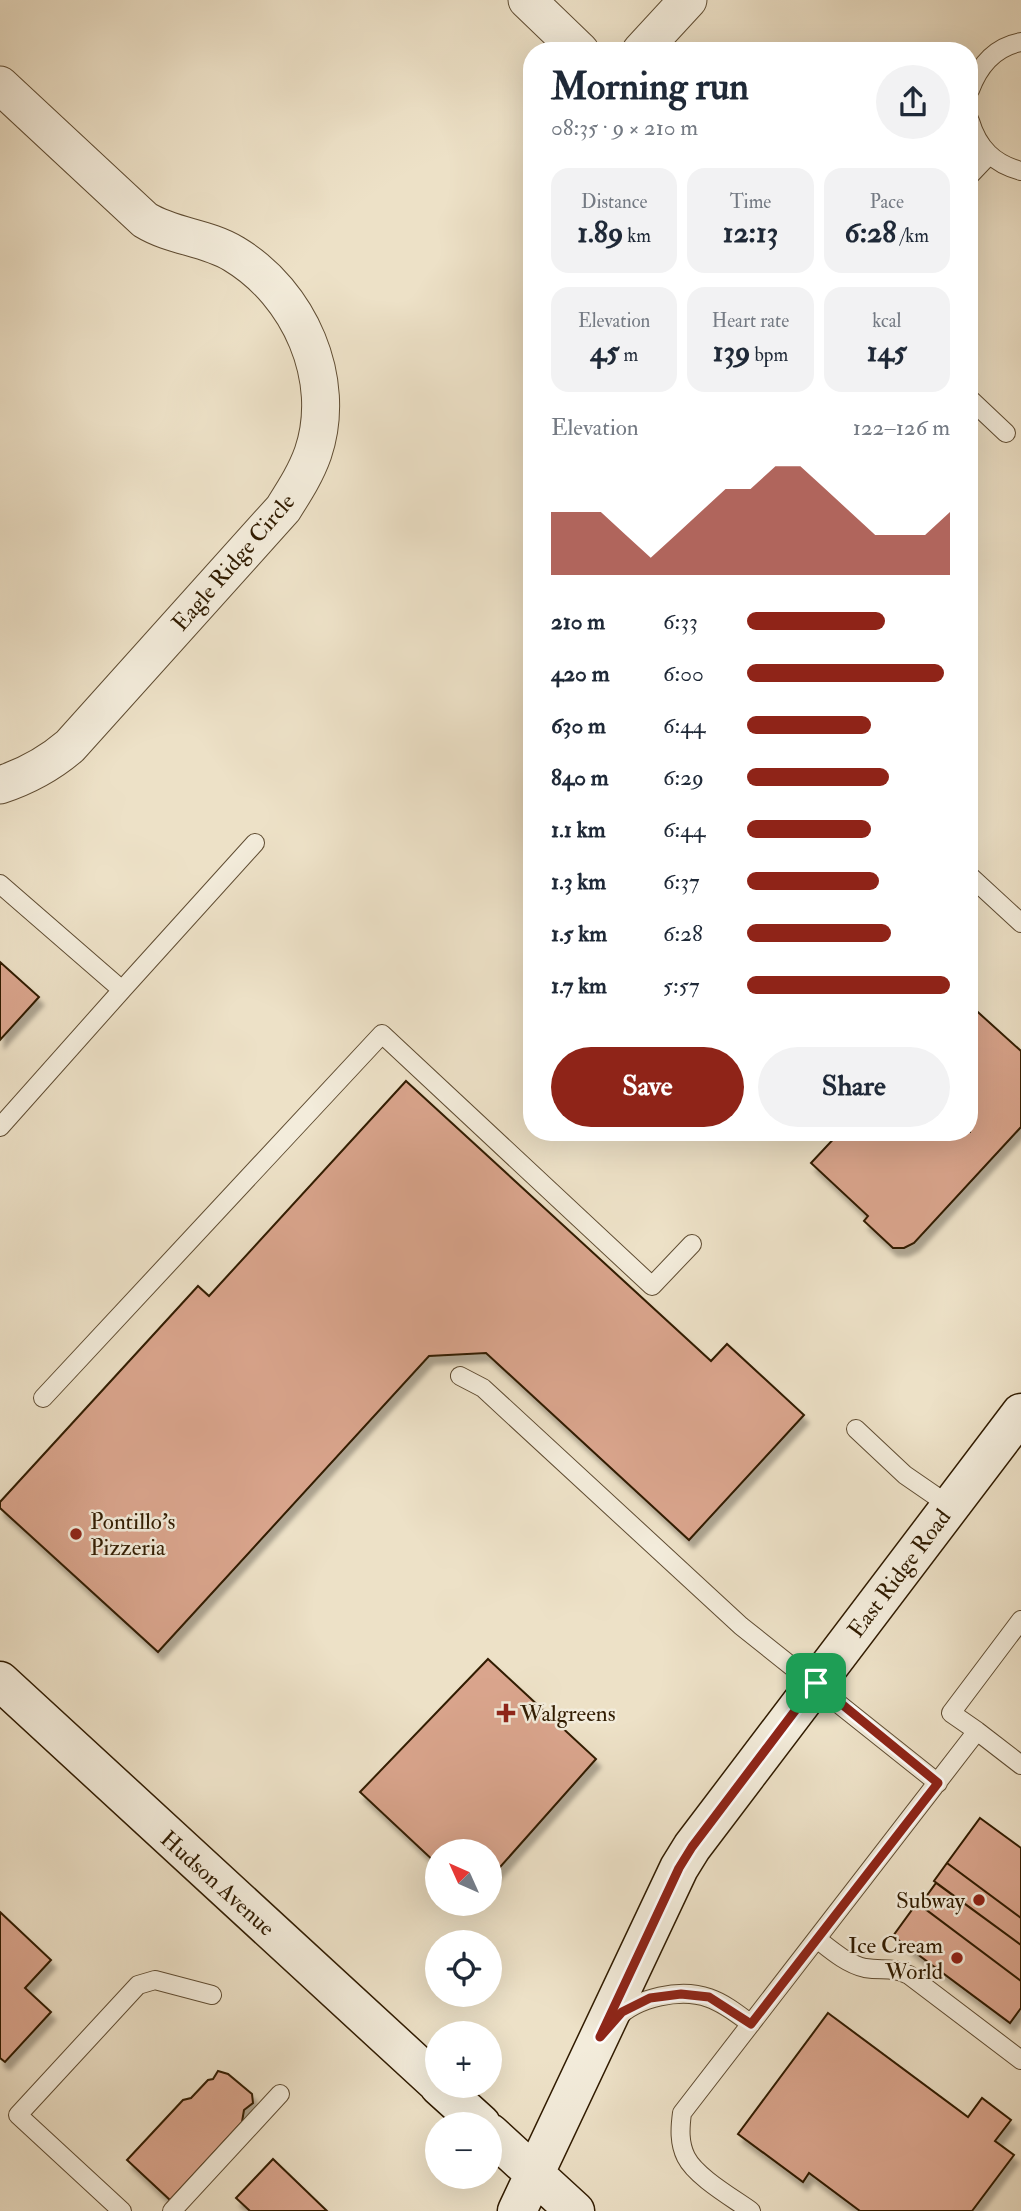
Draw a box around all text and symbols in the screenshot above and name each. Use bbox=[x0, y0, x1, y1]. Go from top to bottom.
text: Morning run bbox=[551, 63, 749, 111]
button: share bbox=[876, 65, 950, 139]
text: 08:35 · 9 × 210 m bbox=[551, 113, 698, 142]
text: Distance bbox=[581, 190, 647, 214]
text: Time bbox=[730, 190, 771, 214]
text: Pace bbox=[870, 190, 904, 214]
text: 1.89 bbox=[577, 214, 623, 251]
text: 12:13 bbox=[723, 214, 778, 251]
text: 6:28 bbox=[845, 214, 896, 251]
text: km bbox=[623, 224, 651, 248]
text: /km bbox=[896, 224, 929, 248]
text: Elevation bbox=[578, 309, 650, 333]
text: Heart rate bbox=[712, 309, 789, 333]
text: kcal bbox=[872, 309, 901, 333]
text: 45 bbox=[590, 333, 619, 370]
text: 139 bbox=[713, 333, 750, 370]
text: 145 bbox=[867, 333, 907, 370]
text: m bbox=[619, 343, 638, 367]
text: bpm bbox=[750, 343, 788, 367]
text: Elevation bbox=[551, 413, 639, 442]
text: 122–126 m bbox=[853, 413, 950, 442]
street label: Eagle Ridge Circle bbox=[166, 487, 301, 637]
text: 210 m bbox=[551, 607, 605, 636]
text: 6:33 bbox=[663, 607, 698, 636]
text: 420 m bbox=[551, 659, 610, 688]
text: 6:00 bbox=[663, 659, 704, 688]
text: 630 m bbox=[551, 711, 606, 740]
text: 6:44 bbox=[663, 711, 705, 740]
text: 840 m bbox=[551, 763, 609, 792]
text: 6:29 bbox=[663, 763, 704, 792]
text: 1.1 km bbox=[551, 815, 606, 844]
text: 6:44 bbox=[663, 815, 705, 844]
text: 1.3 km bbox=[551, 867, 606, 896]
text: 6:37 bbox=[663, 867, 700, 896]
text: 1.5 km bbox=[551, 919, 607, 948]
text: 6:28 bbox=[663, 919, 703, 948]
text: 1.7 km bbox=[551, 971, 607, 1000]
text: 5:57 bbox=[663, 971, 699, 1000]
button: Save bbox=[551, 1047, 744, 1127]
button: Share bbox=[758, 1047, 950, 1127]
street label: East Ridge Road bbox=[842, 1503, 957, 1643]
place label: Pontillo's Pizzeria bbox=[90, 1507, 175, 1562]
marker: Pontillo's Pizzeria bbox=[68, 1526, 84, 1542]
pin bbox=[786, 1653, 846, 1713]
icon: arrive bbox=[797, 1664, 835, 1702]
place label: Walgreens bbox=[519, 1699, 616, 1728]
marker: Walgreens bbox=[498, 1705, 514, 1721]
street label: Hudson Avenue bbox=[154, 1824, 281, 1943]
north arrow bbox=[425, 1839, 502, 1916]
map controls bbox=[425, 1839, 502, 2189]
place label: Subway bbox=[896, 1886, 966, 1915]
marker: Subway bbox=[971, 1892, 987, 1908]
button: locate bbox=[425, 1930, 502, 2007]
place label: Ice Cream World bbox=[848, 1931, 943, 1986]
marker: Ice Cream World bbox=[949, 1950, 965, 1966]
button: + bbox=[425, 2021, 502, 2098]
button: − bbox=[425, 2112, 502, 2189]

